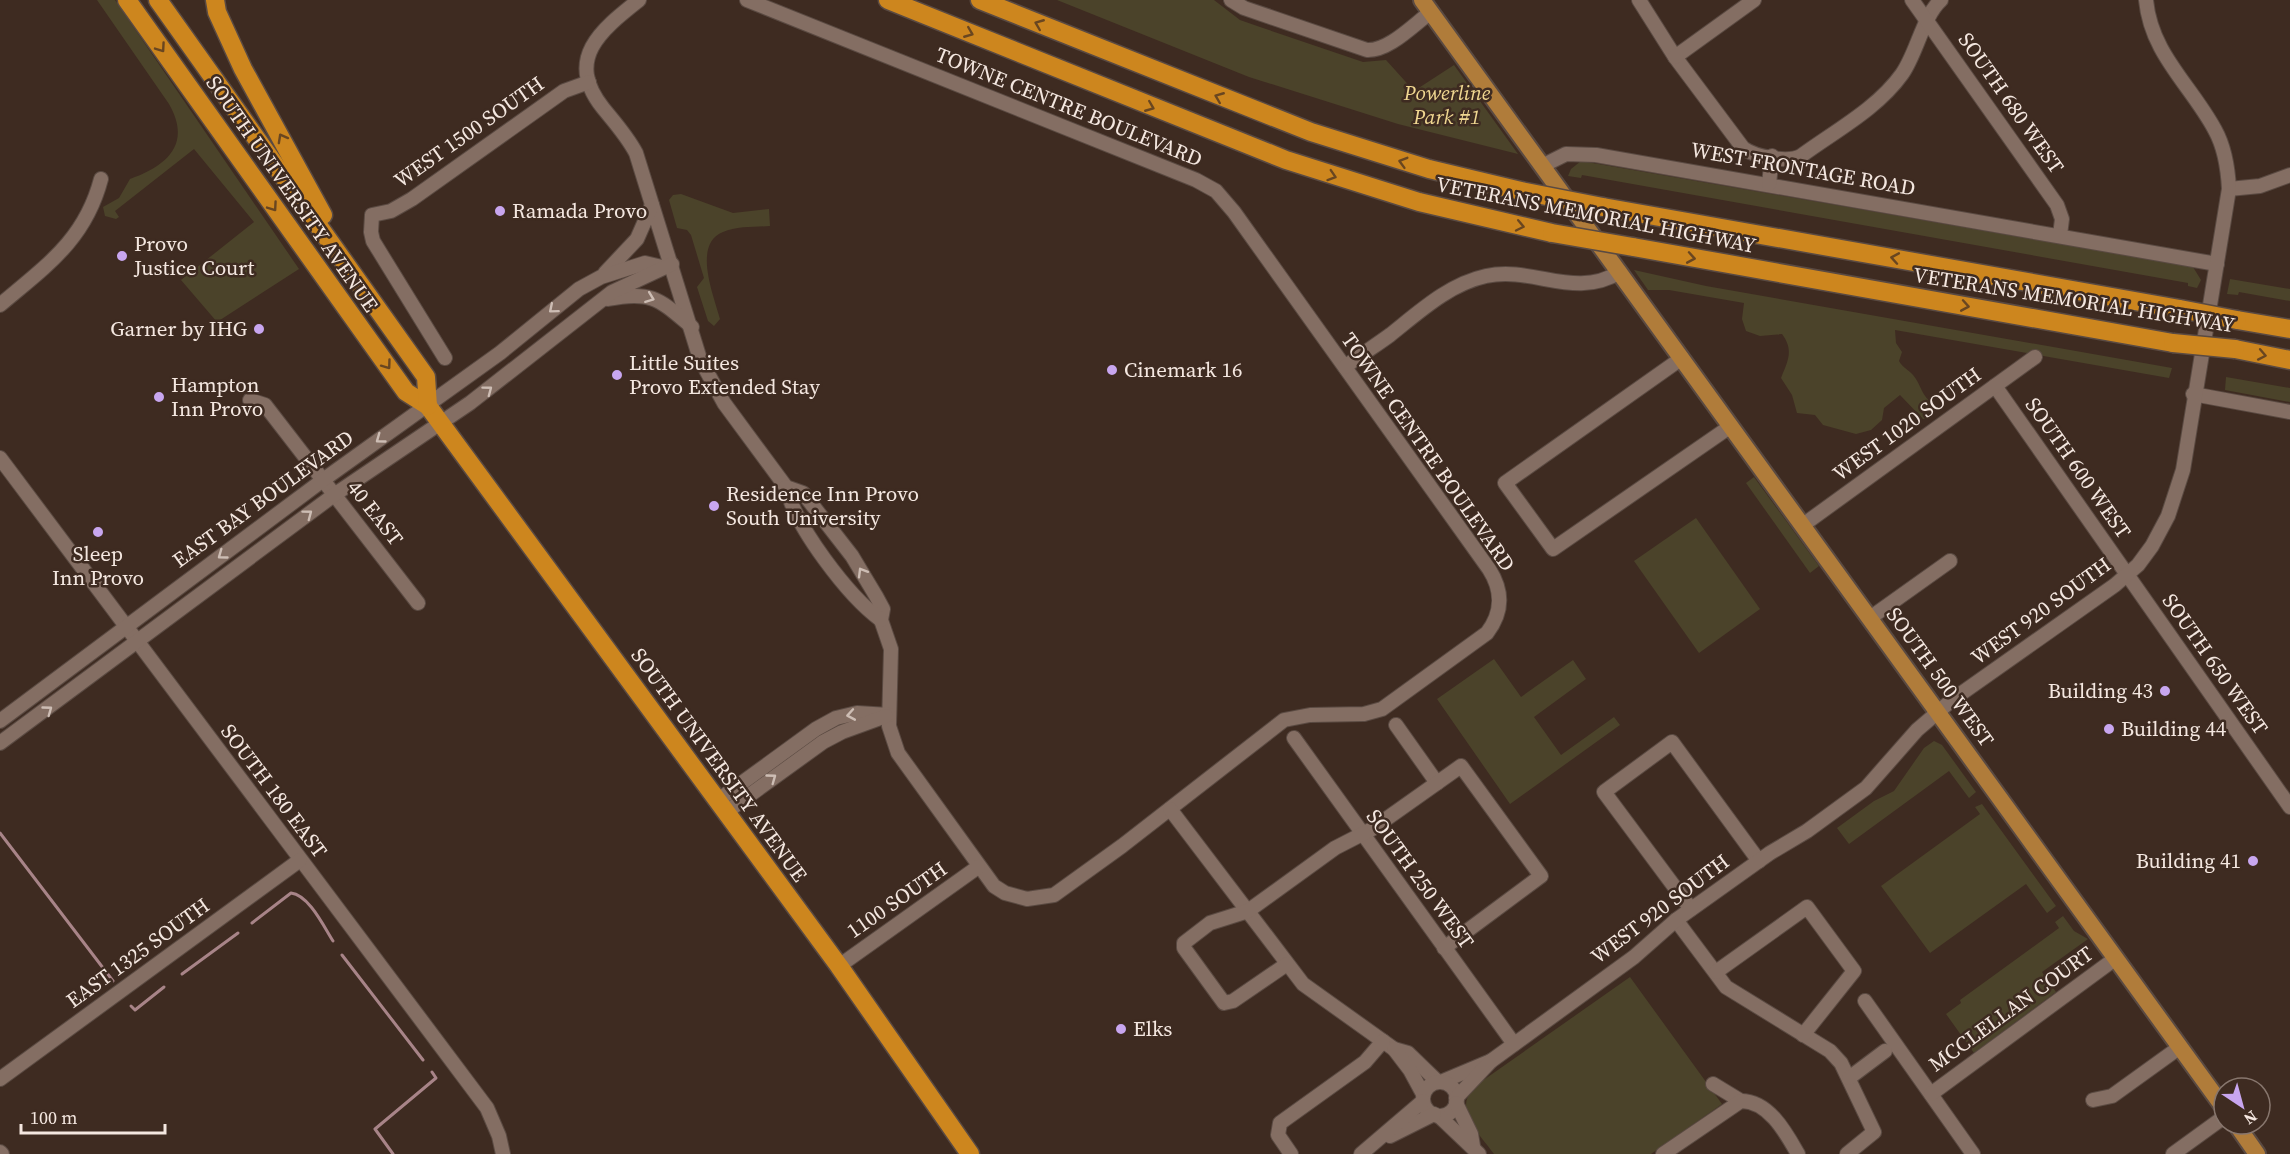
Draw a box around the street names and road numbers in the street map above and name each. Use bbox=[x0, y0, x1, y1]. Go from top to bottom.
street label: SOUTH 680 WEST bbox=[1952, 26, 2071, 179]
street label: TOWNE CENTRE BOULEVARD bbox=[931, 40, 1207, 173]
street label: WEST 1500 SOUTH bbox=[388, 69, 550, 194]
street label: SOUTH UNIVERSITY AVENUE bbox=[200, 70, 385, 318]
street label: WEST FRONTAGE ROAD bbox=[1689, 134, 1918, 203]
street label: VETERANS MEMORIAL HIGHWAY bbox=[1434, 169, 1759, 260]
street label: VETERANS MEMORIAL HIGHWAY bbox=[1911, 260, 2238, 339]
street label: TOWNE CENTRE BOULEVARD bbox=[1335, 326, 1522, 577]
street label: WEST 1020 SOUTH bbox=[1827, 360, 1987, 487]
street label: SOUTH 600 WEST bbox=[2019, 391, 2138, 544]
street label: EAST BAY BOULEVARD bbox=[166, 423, 359, 574]
street label: 40 EAST bbox=[341, 474, 410, 552]
street label: WEST 920 SOUTH bbox=[1965, 550, 2117, 671]
street label: SOUTH 650 WEST bbox=[2156, 587, 2275, 740]
street label: SOUTH 500 WEST bbox=[1880, 601, 2001, 753]
street label: SOUTH UNIVERSITY AVENUE bbox=[625, 642, 814, 888]
street label: SOUTH 180 EAST bbox=[214, 718, 334, 864]
street label: SOUTH 250 WEST bbox=[1360, 803, 1481, 955]
street label: WEST 920 SOUTH bbox=[1585, 847, 1735, 970]
street label: 1100 SOUTH bbox=[841, 854, 953, 945]
street label: EAST 1325 SOUTH bbox=[60, 891, 215, 1014]
street label: MCCLELLAN COURT bbox=[1923, 939, 2099, 1078]

